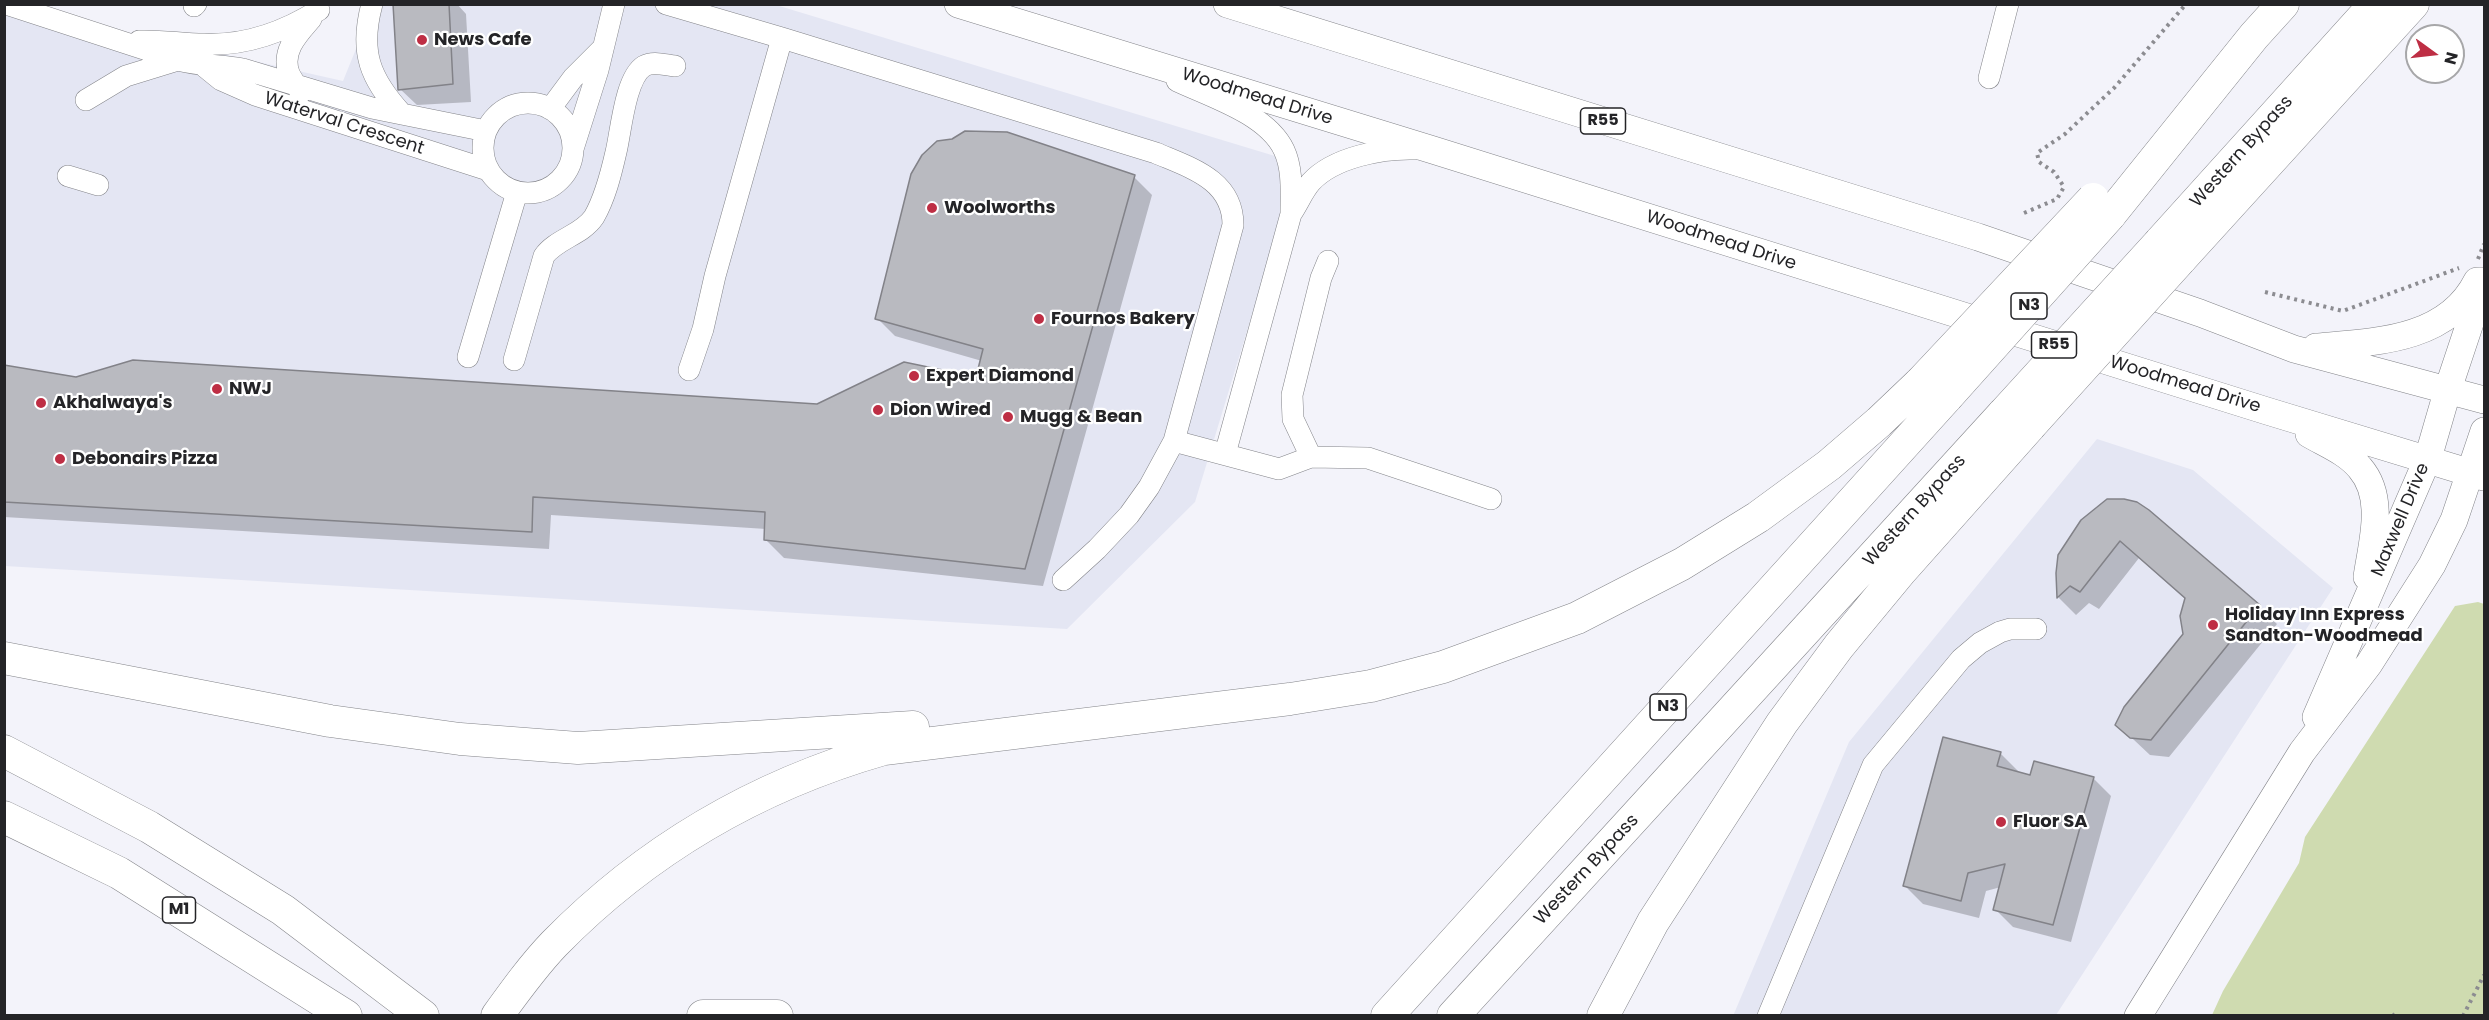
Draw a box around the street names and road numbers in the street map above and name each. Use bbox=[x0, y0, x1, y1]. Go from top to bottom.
street label: Woodmead Drive bbox=[1179, 64, 1335, 130]
street label: Waterval Crescent bbox=[261, 88, 427, 160]
street label: Western Bypass bbox=[2186, 92, 2298, 212]
road number: R55 bbox=[1580, 108, 1626, 134]
street label: Woodmead Drive bbox=[1643, 207, 1799, 275]
road number: N3 bbox=[2011, 293, 2047, 319]
road number: R55 bbox=[2032, 332, 2076, 358]
street label: Woodmead Drive bbox=[2107, 352, 2263, 418]
street label: Western Bypass bbox=[1859, 451, 1971, 571]
street label: Maxwell Drive bbox=[2367, 460, 2435, 580]
road number: N3 bbox=[1650, 694, 1686, 720]
street label: Western Bypass bbox=[1530, 810, 1644, 930]
road number: M1 bbox=[162, 897, 195, 923]

